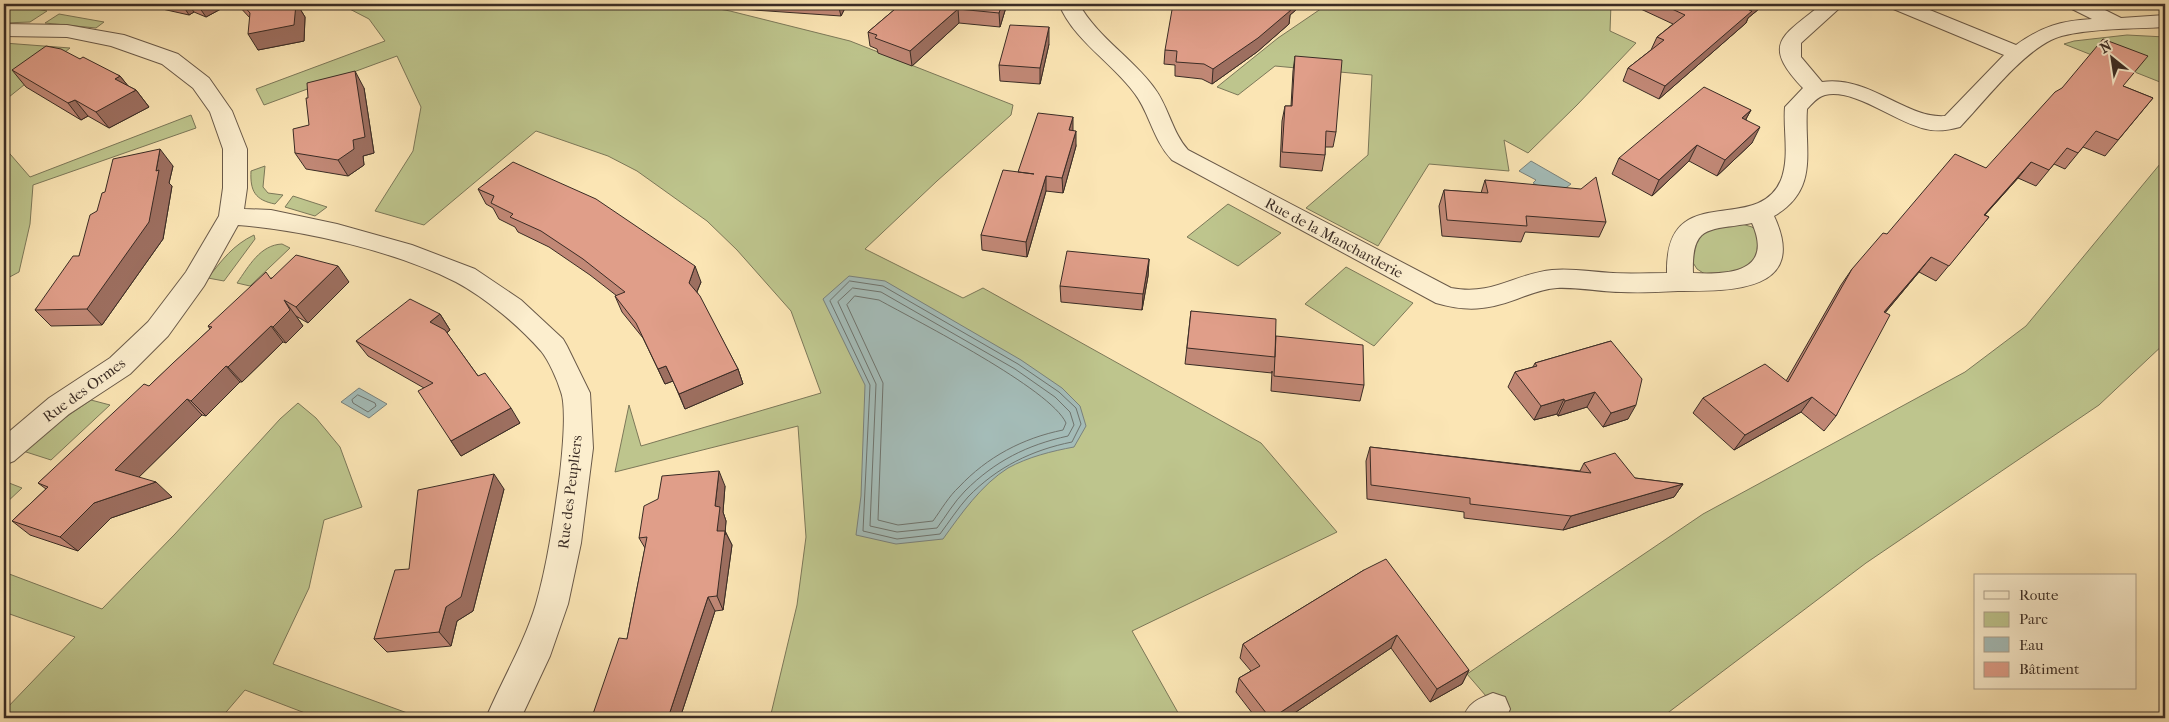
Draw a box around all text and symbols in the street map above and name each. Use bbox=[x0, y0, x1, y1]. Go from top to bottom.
north arrow bbox=[2086, 32, 2136, 82]
text: N bbox=[2097, 37, 2115, 57]
street label: Rue de la Mancharderie bbox=[1262, 194, 1407, 282]
street label: Rue des Ormes bbox=[39, 354, 129, 426]
street label: Rue des Peupliers bbox=[554, 434, 586, 550]
legend bbox=[1974, 574, 2136, 690]
text: Route bbox=[2019, 586, 2059, 604]
text: Parc bbox=[2019, 610, 2048, 628]
text: Eau bbox=[2019, 636, 2044, 654]
text: Bâtiment bbox=[2019, 660, 2080, 678]

